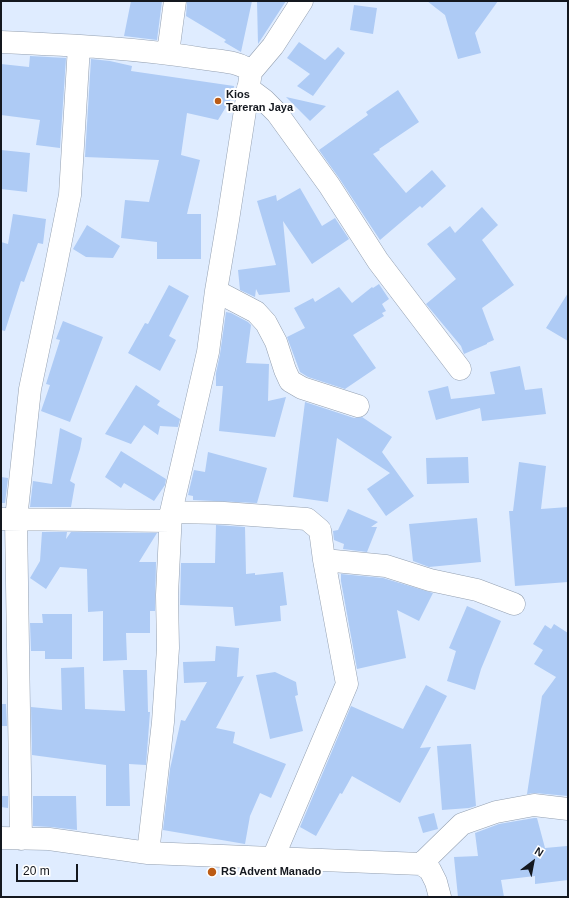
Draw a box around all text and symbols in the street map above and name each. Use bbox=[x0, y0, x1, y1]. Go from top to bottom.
place label: Kios Tareran Jaya bbox=[226, 88, 293, 114]
marker: Kios Tareran Jaya bbox=[213, 96, 223, 106]
north arrow bbox=[513, 842, 553, 882]
text: N bbox=[533, 845, 546, 859]
scale bar bbox=[18, 856, 80, 882]
text: 20 m bbox=[23, 864, 50, 878]
place label: RS Advent Manado bbox=[221, 865, 321, 879]
marker: RS Advent Manado bbox=[206, 866, 218, 878]

